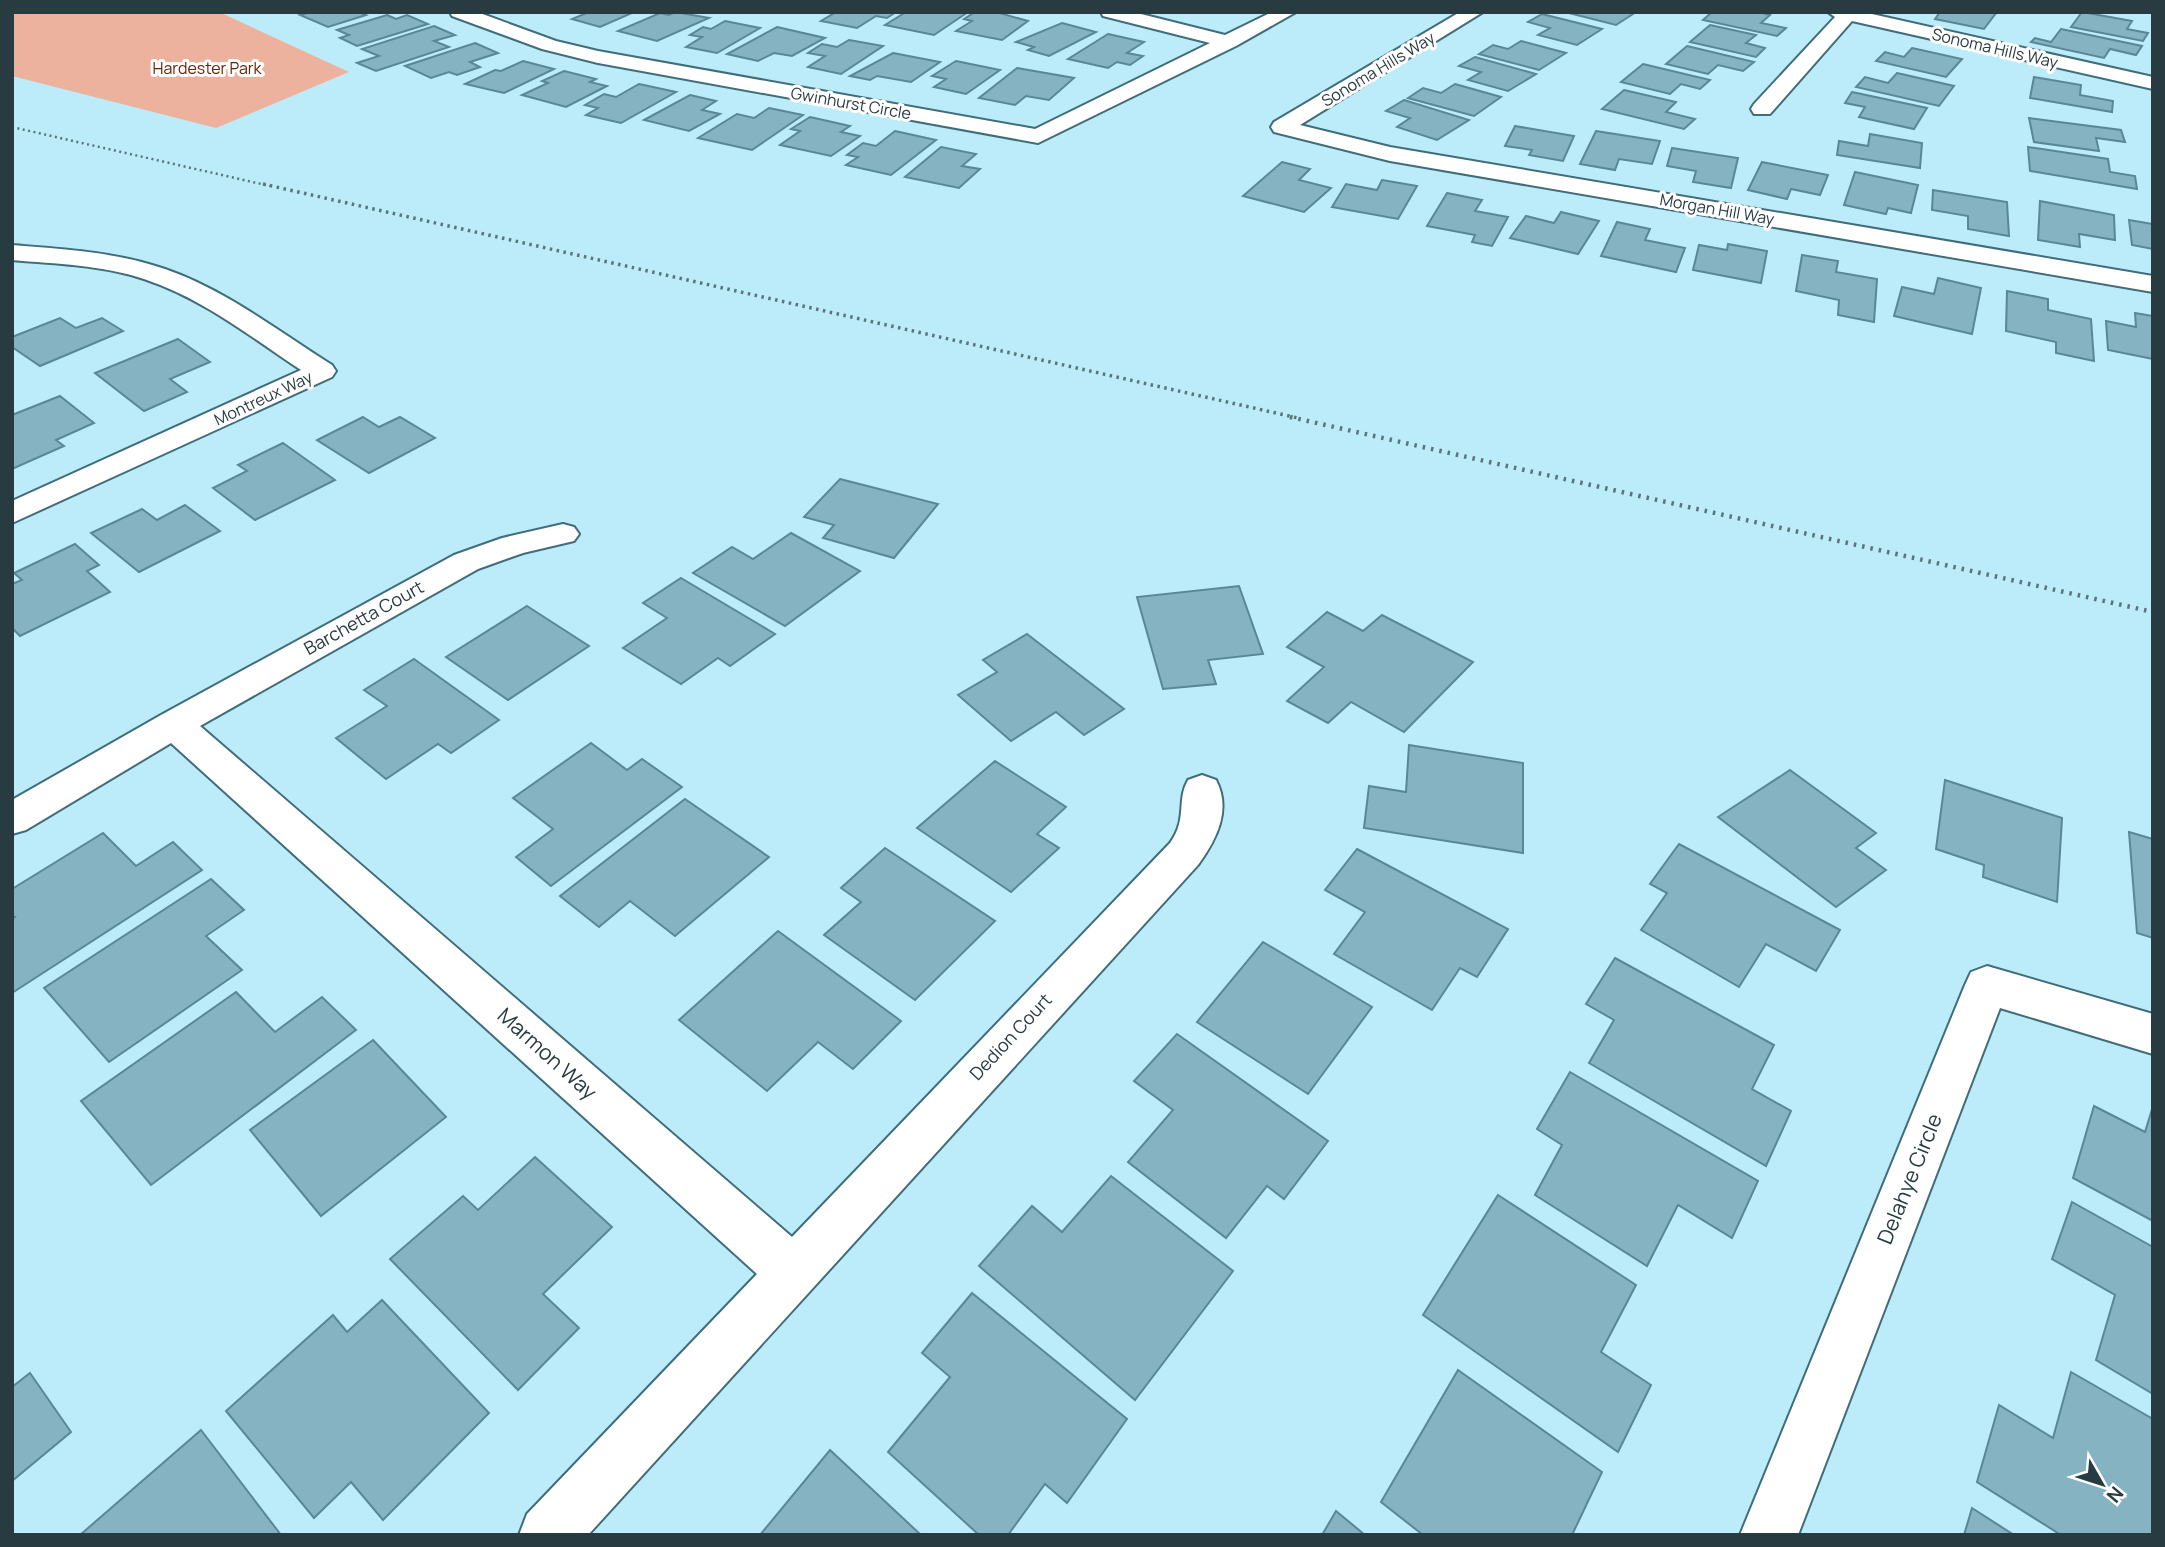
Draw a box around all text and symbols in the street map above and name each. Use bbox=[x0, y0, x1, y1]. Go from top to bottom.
street label: Sonoma Hills Way bbox=[1930, 23, 2061, 73]
street label: Sonoma Hills Way bbox=[1317, 26, 1439, 112]
park label: Hardester Park bbox=[153, 57, 263, 79]
street label: Gwinhurst Circle bbox=[789, 82, 913, 124]
street label: Morgan Hill Way bbox=[1658, 188, 1777, 230]
street label: Montreux Way bbox=[210, 365, 316, 430]
street label: Barchetta Court bbox=[299, 574, 428, 660]
street label: Dedion Court bbox=[964, 988, 1057, 1085]
street label: Marmon Way bbox=[492, 1001, 603, 1105]
street label: Delahye Circle bbox=[1870, 1109, 1948, 1248]
north arrow bbox=[2067, 1449, 2137, 1519]
text: N bbox=[2101, 1481, 2130, 1508]

